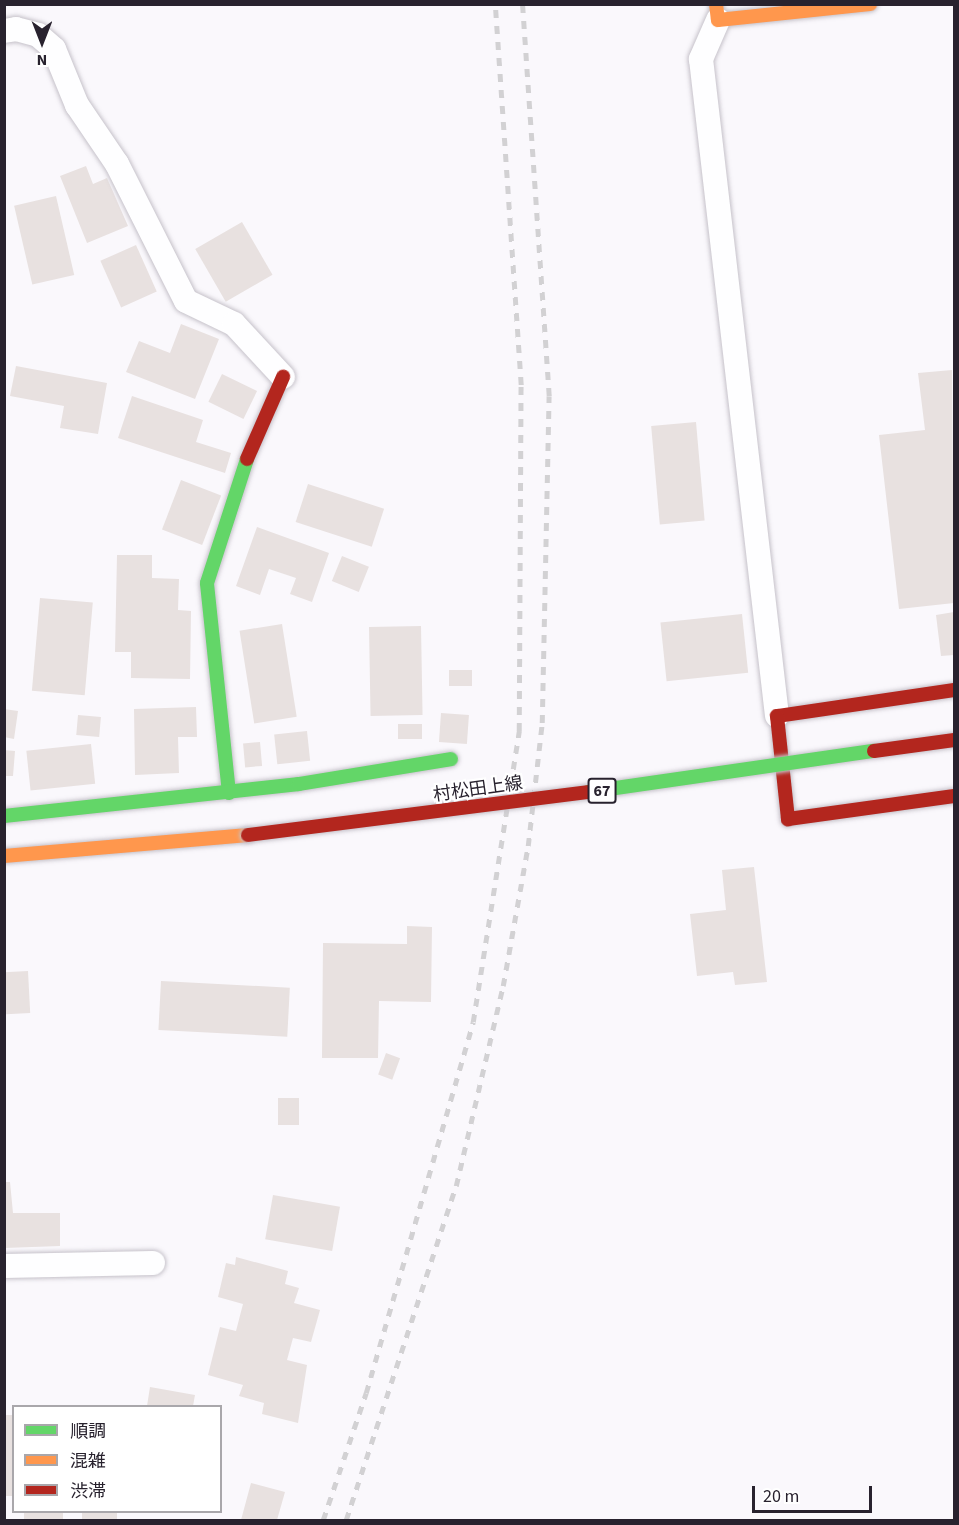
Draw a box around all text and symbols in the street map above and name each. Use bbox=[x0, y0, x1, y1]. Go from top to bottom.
north arrow bbox=[12, 12, 72, 72]
text: N bbox=[37, 49, 47, 71]
street label: 村松田上線 bbox=[432, 773, 524, 807]
road number: 67 bbox=[587, 778, 617, 804]
legend bbox=[12, 1405, 222, 1513]
text: 順調 bbox=[70, 1419, 106, 1444]
text: 混雑 bbox=[70, 1449, 106, 1474]
scale bar bbox=[755, 1474, 875, 1512]
text: 渋滞 bbox=[70, 1479, 106, 1504]
text: 20 m bbox=[763, 1484, 799, 1509]

